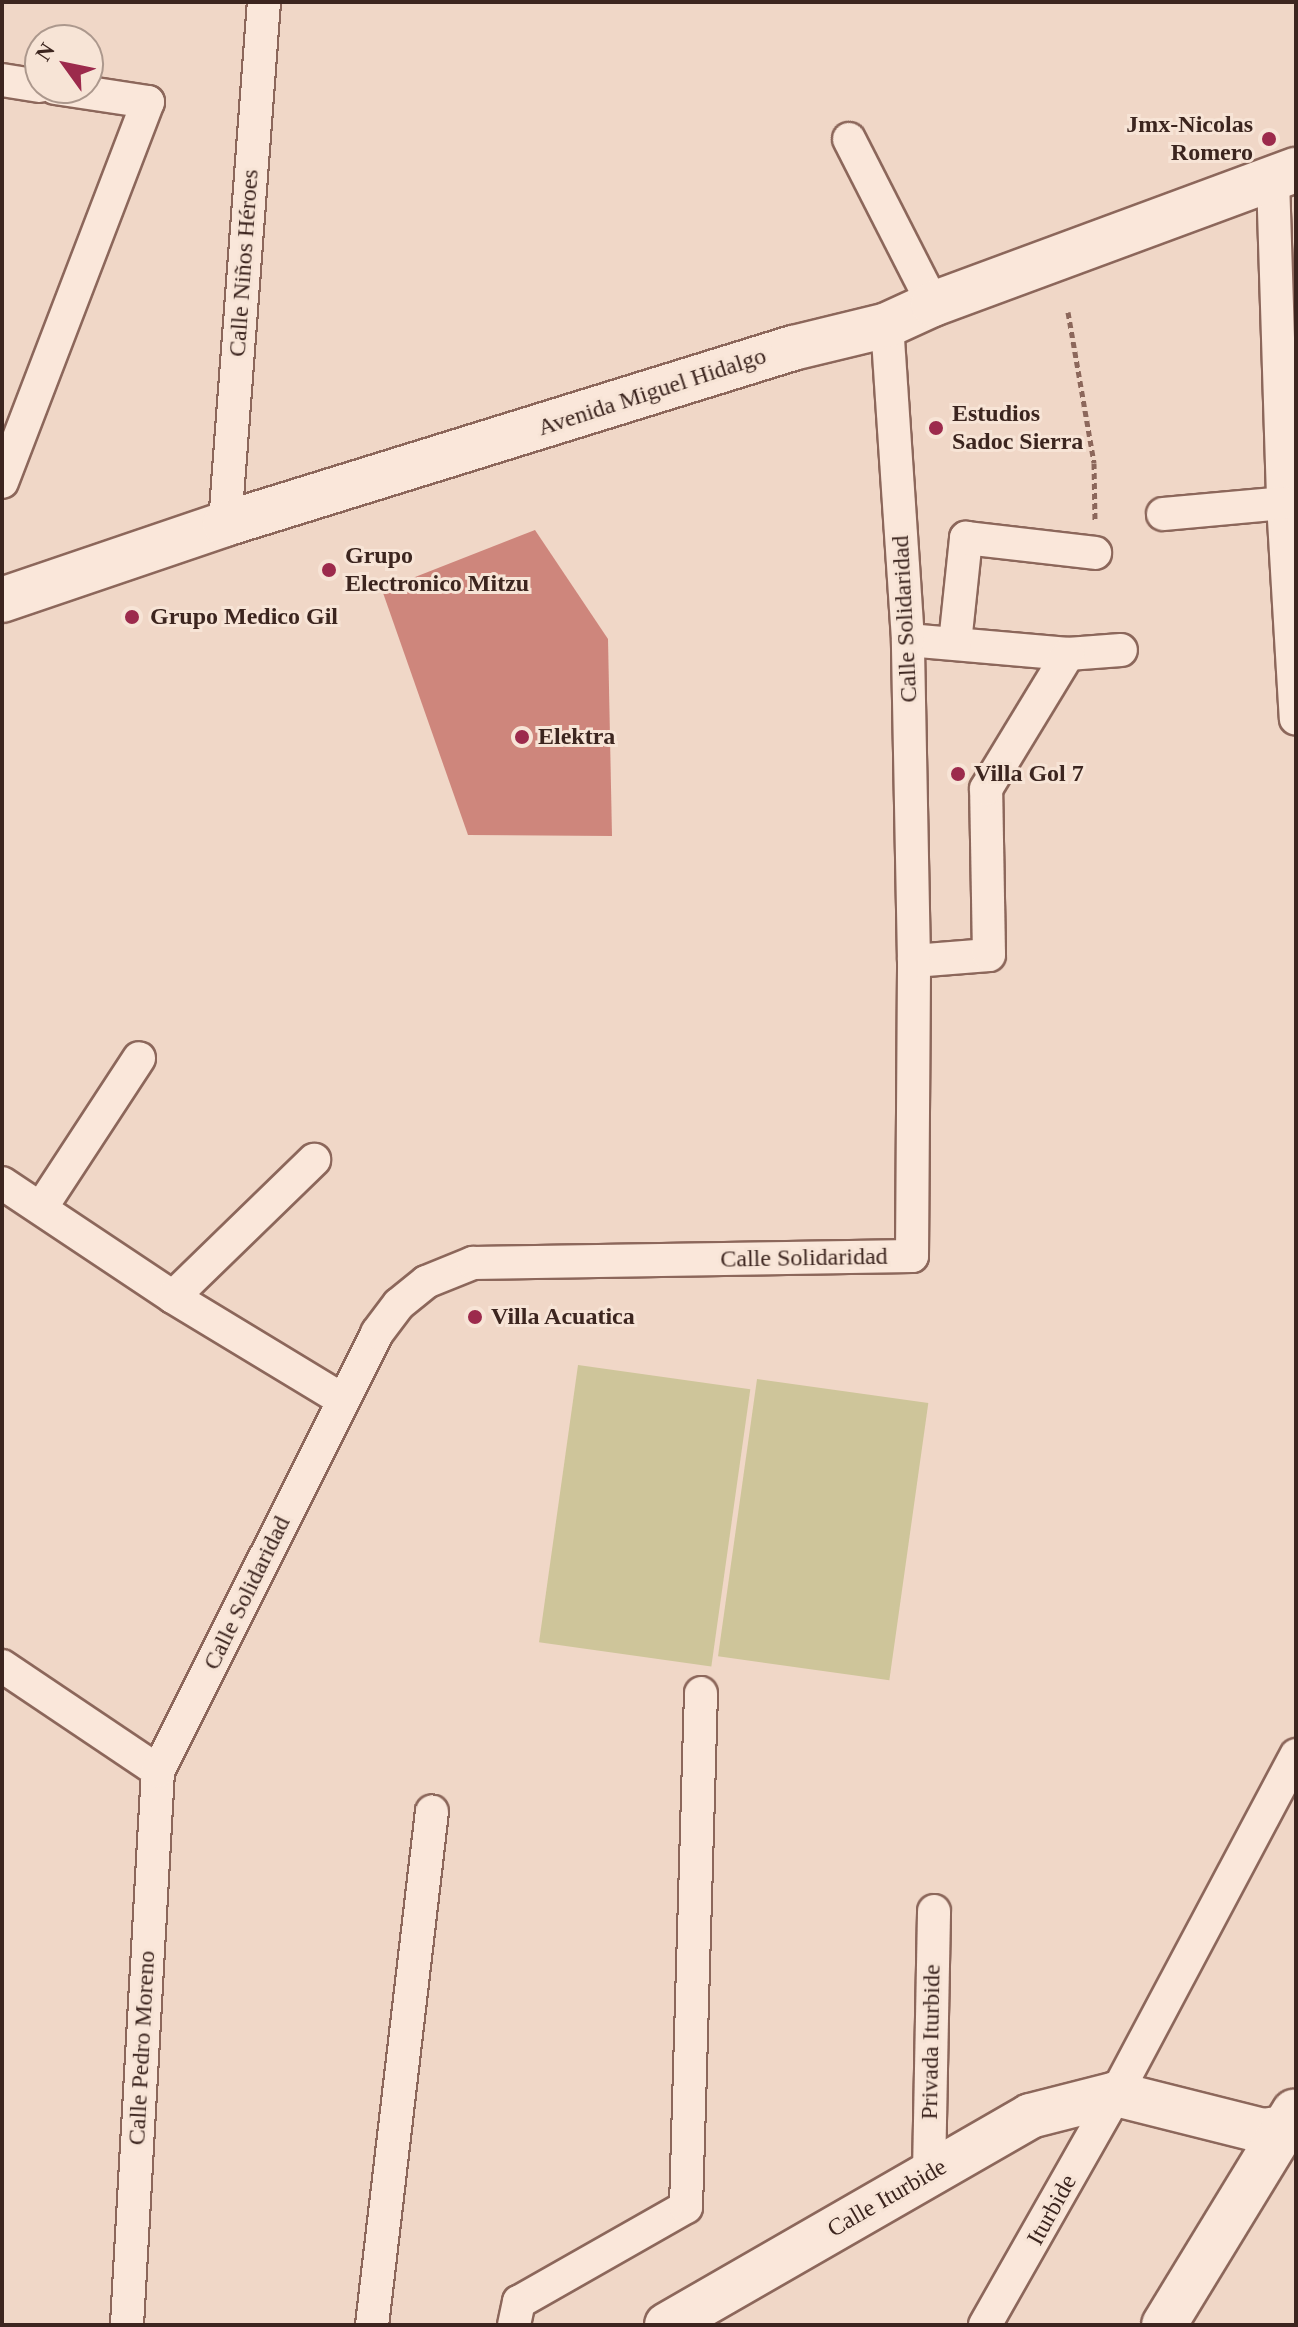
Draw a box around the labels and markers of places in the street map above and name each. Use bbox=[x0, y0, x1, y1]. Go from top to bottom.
place label: Jmx-Nicolas Romero bbox=[1126, 111, 1253, 167]
marker: Jmx-Nicolas Romero bbox=[1260, 130, 1278, 148]
place label: Estudios Sadoc Sierra bbox=[952, 400, 1083, 456]
marker: Estudios Sadoc Sierra bbox=[927, 419, 945, 437]
place label: Grupo Electronico Mitzu bbox=[345, 542, 529, 598]
marker: Grupo Electronico Mitzu bbox=[320, 561, 338, 579]
place label: Grupo Medico Gil bbox=[150, 603, 338, 631]
marker: Grupo Medico Gil bbox=[121, 606, 143, 628]
place label: Elektra bbox=[538, 723, 615, 751]
marker: Elektra bbox=[513, 728, 531, 746]
place label: Villa Gol 7 bbox=[974, 760, 1084, 788]
marker: Villa Gol 7 bbox=[949, 765, 967, 783]
place label: Villa Acuatica bbox=[491, 1303, 636, 1331]
marker: Villa Acuatica bbox=[466, 1308, 484, 1326]

